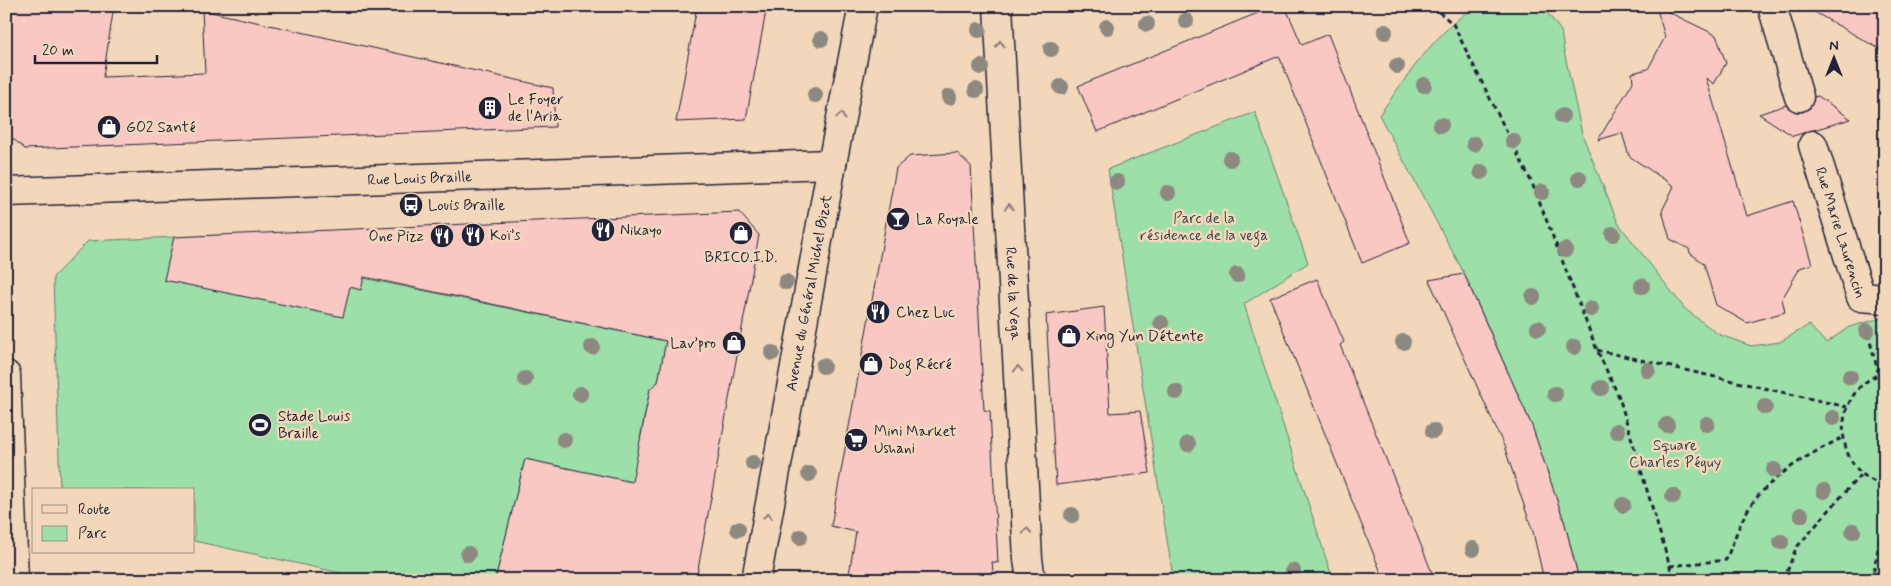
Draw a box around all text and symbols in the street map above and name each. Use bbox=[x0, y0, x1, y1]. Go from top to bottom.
scale bar bbox=[35, 32, 158, 64]
north arrow bbox=[1808, 32, 1858, 82]
text: N bbox=[1829, 37, 1839, 55]
one-way arrow bbox=[995, 40, 1006, 48]
text: 20 m bbox=[42, 41, 74, 61]
place label: Le Foyer de l'Aria bbox=[508, 90, 564, 127]
building icon: Le Foyer de l'Aria bbox=[477, 95, 503, 121]
one-way arrow bbox=[836, 112, 846, 121]
shop icon: GO2 Santé bbox=[96, 114, 122, 140]
place label: GO2 Santé bbox=[126, 118, 196, 138]
street label: Rue Marie Laurencin bbox=[1810, 165, 1870, 301]
street label: Rue Louis Braille bbox=[367, 167, 472, 191]
bus stop icon: Louis Braille bbox=[398, 192, 424, 218]
street label: Avenue du Général Michel Bizot bbox=[782, 193, 837, 393]
place label: Louis Braille bbox=[428, 196, 505, 216]
one-way arrow bbox=[1004, 202, 1015, 210]
bar icon: La Royale bbox=[885, 206, 911, 232]
park label: Parc de la résidence de la vega bbox=[1140, 209, 1268, 247]
place label: La Royale bbox=[916, 210, 979, 230]
restaurant icon: Nikayo bbox=[590, 217, 616, 243]
shop icon: BRICO.I.D. bbox=[728, 220, 754, 246]
place label: Nikayo bbox=[620, 221, 662, 241]
restaurant icon: Koï’s bbox=[460, 222, 486, 248]
restaurant icon: One Pizz bbox=[429, 223, 455, 249]
place label: Koï’s bbox=[490, 226, 521, 246]
place label: One Pizz bbox=[369, 227, 424, 247]
street label: Rue de la Vega bbox=[1000, 246, 1025, 342]
place label: BRICO.I.D. bbox=[705, 248, 777, 268]
restaurant icon: Chez Luc bbox=[865, 299, 891, 325]
place label: Chez Luc bbox=[896, 303, 955, 323]
shop icon: Xing Yun Détente bbox=[1056, 323, 1082, 349]
place label: Xing Yun Détente bbox=[1086, 327, 1204, 348]
shop icon: Lav’pro bbox=[721, 330, 747, 356]
place label: Lav’pro bbox=[670, 334, 716, 354]
shop icon: Dog Récré bbox=[858, 351, 884, 377]
place label: Dog Récré bbox=[888, 355, 952, 376]
one-way arrow bbox=[1012, 365, 1023, 373]
place label: Stade Louis Braille bbox=[278, 407, 351, 444]
sports icon: Stade Louis Braille bbox=[247, 412, 273, 438]
place label: Mini Market Ushani bbox=[874, 422, 956, 459]
supermarket icon: Mini Market Ushani bbox=[843, 427, 869, 453]
park label: Square Charles Péguy bbox=[1629, 436, 1721, 473]
legend bbox=[32, 488, 195, 554]
text: Route bbox=[78, 500, 111, 520]
one-way arrow bbox=[763, 511, 773, 520]
text: Parc bbox=[78, 524, 106, 544]
one-way arrow bbox=[1021, 527, 1032, 535]

